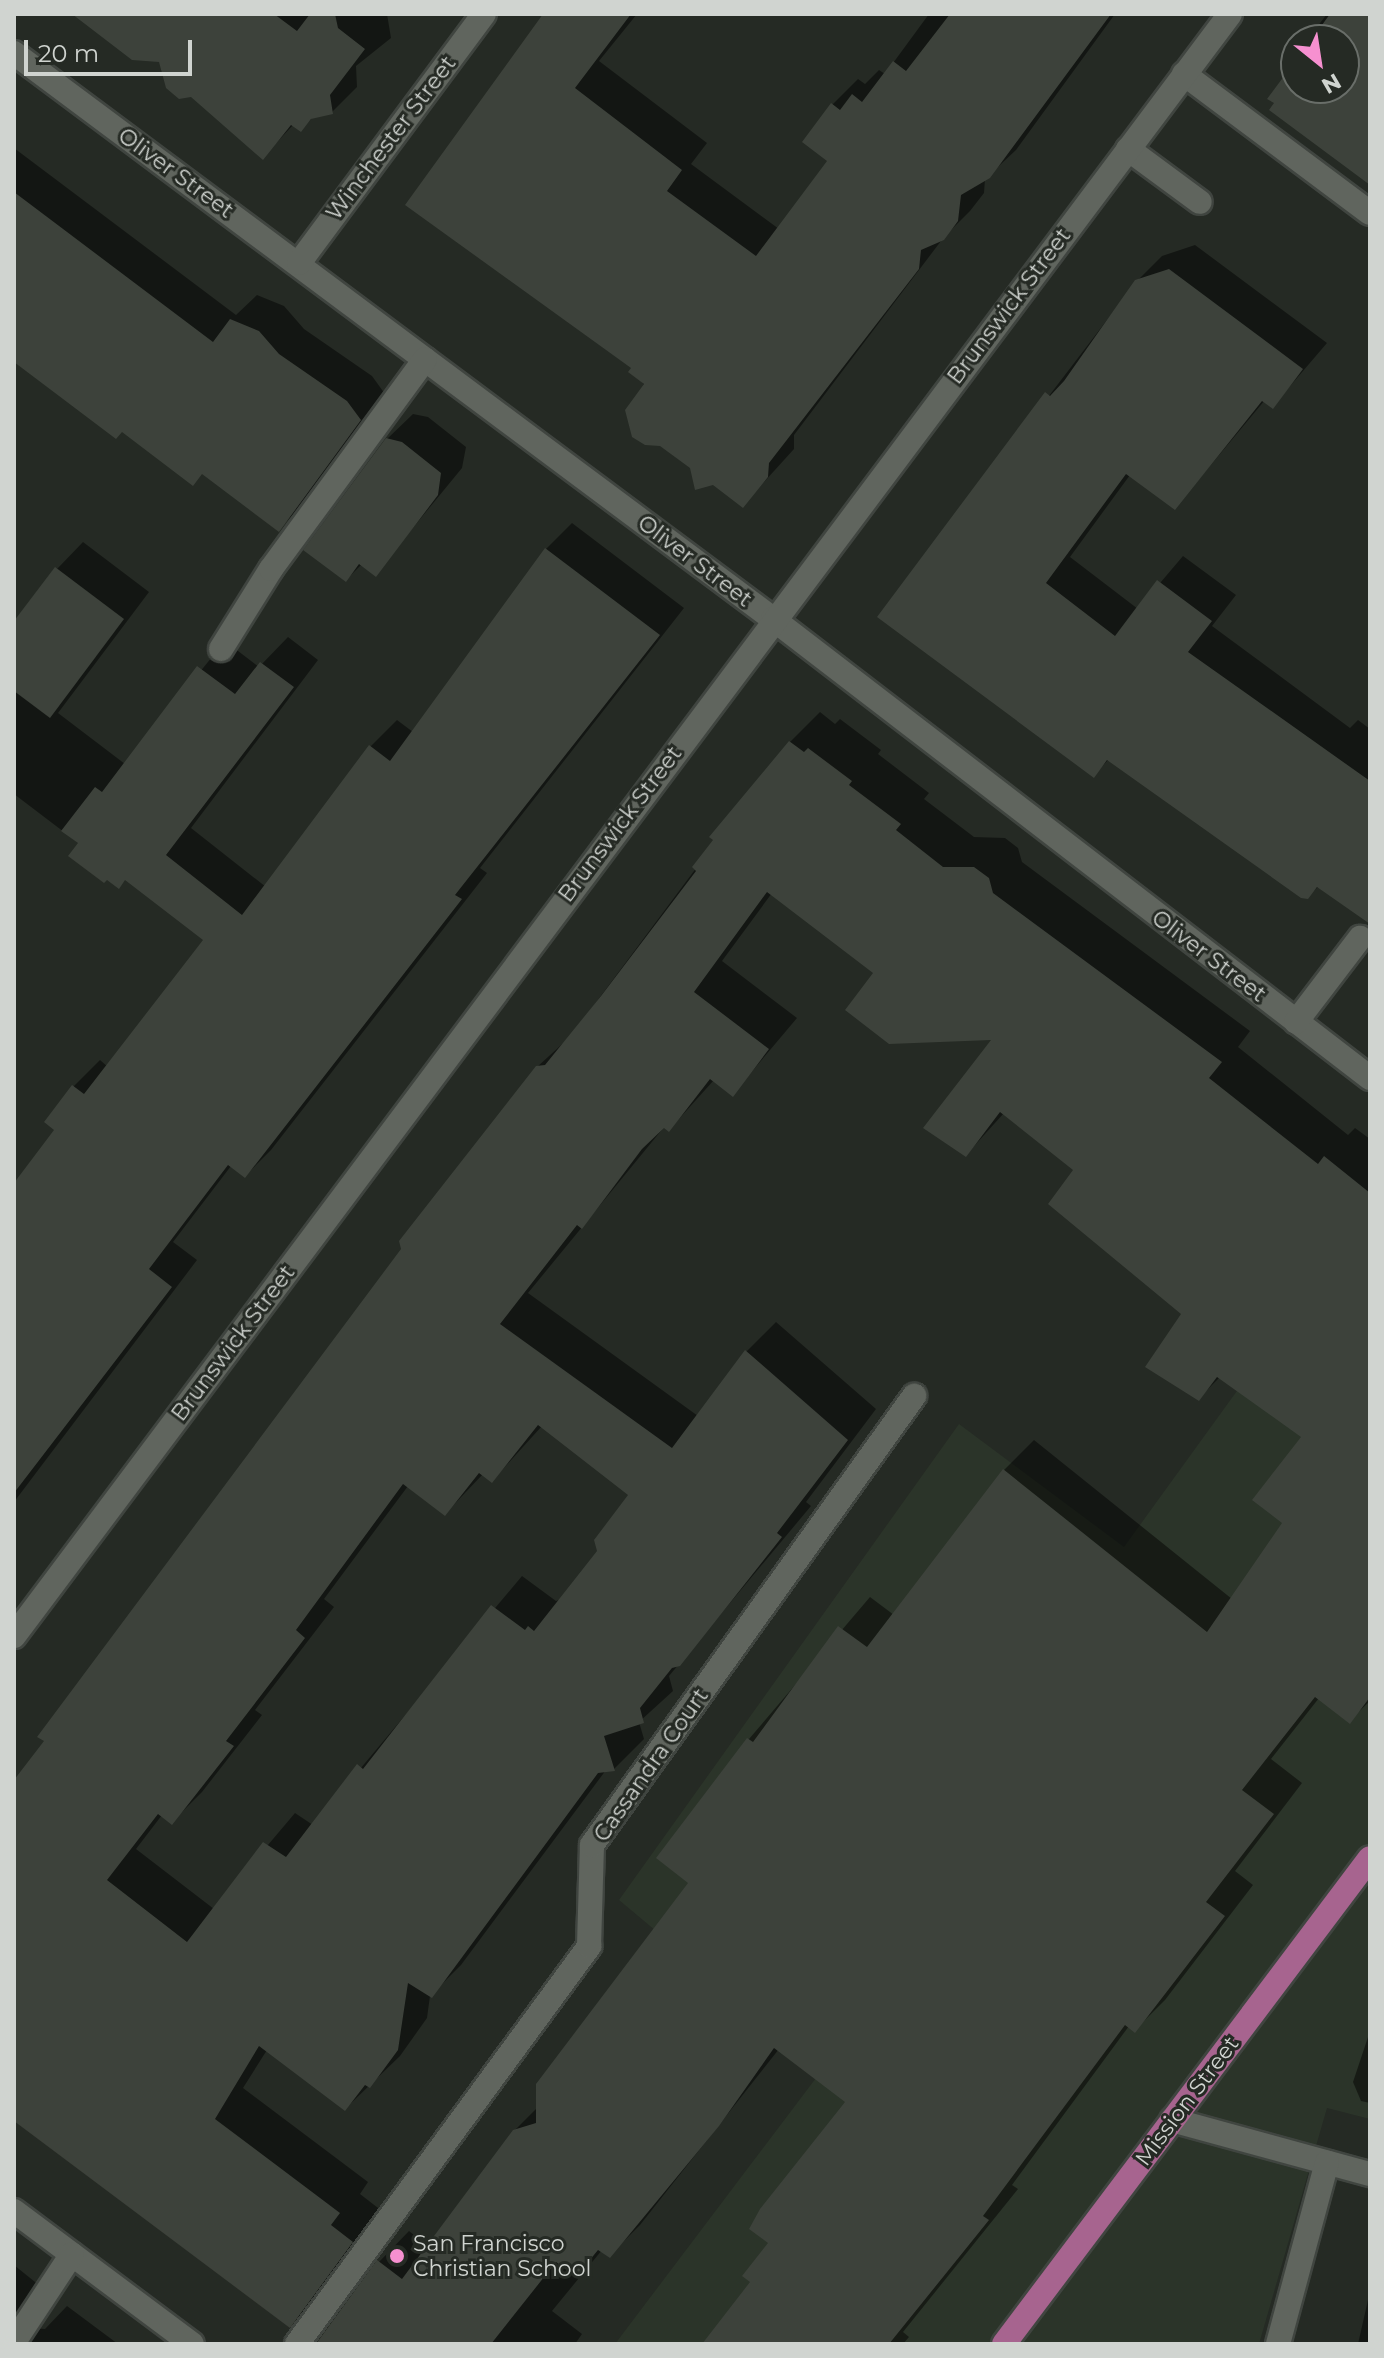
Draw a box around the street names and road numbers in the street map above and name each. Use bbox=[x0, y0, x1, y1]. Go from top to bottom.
street label: Winchester Street bbox=[321, 51, 461, 225]
street label: Oliver Street bbox=[113, 122, 239, 224]
street label: Brunswick Street bbox=[942, 223, 1076, 389]
street label: Oliver Street bbox=[633, 509, 757, 613]
street label: Brunswick Street bbox=[553, 741, 687, 907]
street label: Oliver Street bbox=[1147, 904, 1271, 1008]
street label: Brunswick Street bbox=[166, 1260, 300, 1426]
street label: Cassandra Court bbox=[588, 1683, 714, 1847]
street label: Mission Street bbox=[1130, 2031, 1244, 2171]

